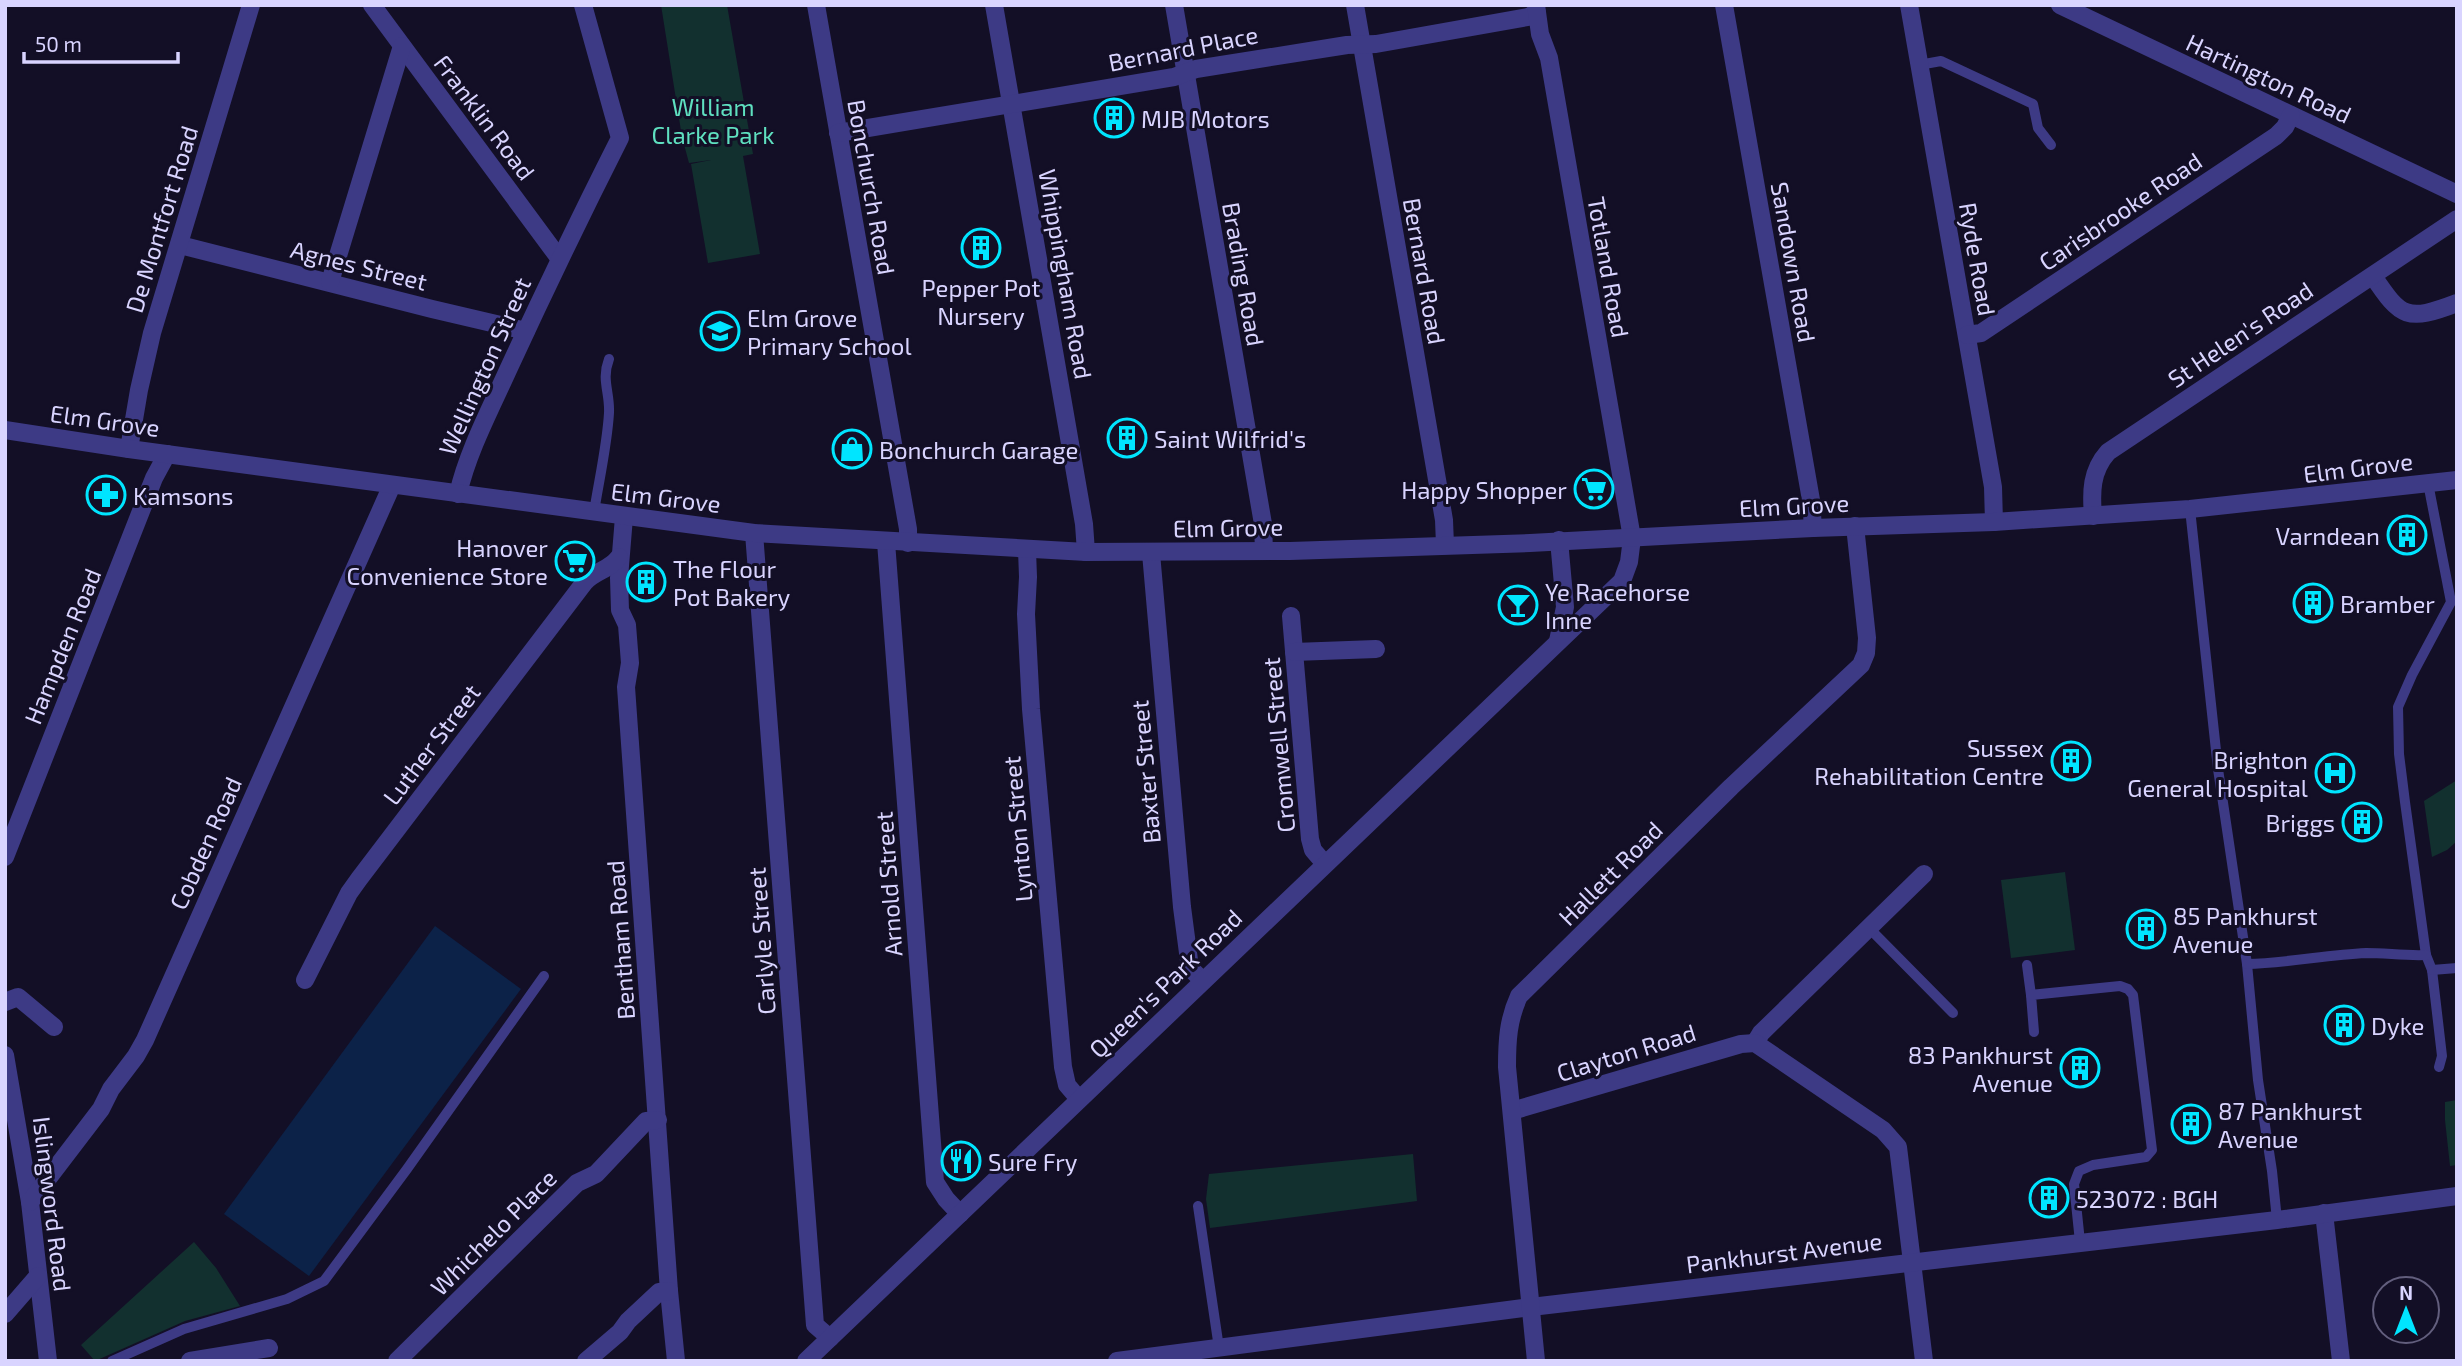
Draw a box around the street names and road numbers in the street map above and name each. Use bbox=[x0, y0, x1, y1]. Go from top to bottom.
street label: Bernard Place bbox=[1106, 19, 1260, 77]
street label: Hartington Road bbox=[2182, 27, 2356, 129]
street label: Franklin Road bbox=[429, 49, 541, 185]
street label: Bonchurch Road bbox=[842, 97, 902, 277]
street label: De Montfort Road bbox=[119, 122, 203, 316]
street label: Carisbrooke Road bbox=[2033, 146, 2207, 276]
street label: Whippingham Road bbox=[1033, 167, 1099, 381]
street label: Sandown Road bbox=[1766, 180, 1822, 344]
street label: Totland Road bbox=[1582, 194, 1636, 340]
street label: Bernard Road bbox=[1398, 195, 1452, 347]
street label: Brading Road bbox=[1217, 200, 1271, 348]
street label: Ryde Road bbox=[1954, 200, 2002, 318]
street label: Agnes Street bbox=[288, 234, 430, 296]
street label: Wellington Street bbox=[432, 273, 536, 459]
street label: St Helen's Road bbox=[2162, 275, 2318, 393]
street label: Elm Grove bbox=[48, 398, 162, 442]
street label: Elm Grove bbox=[2302, 446, 2414, 488]
street label: Elm Grove bbox=[610, 476, 722, 518]
street label: Elm Grove bbox=[1738, 488, 1850, 522]
street label: Elm Grove bbox=[1173, 512, 1283, 542]
street label: Hampden Road bbox=[18, 564, 106, 728]
street label: Cromwell Street bbox=[1256, 656, 1300, 834]
street label: Luther Street bbox=[376, 678, 486, 810]
street label: Baxter Street bbox=[1124, 699, 1166, 845]
street label: Lynton Street bbox=[996, 755, 1038, 903]
street label: Cobden Road bbox=[163, 772, 247, 914]
street label: Arnold Street bbox=[868, 811, 908, 957]
street label: Hallett Road bbox=[1552, 815, 1668, 931]
street label: Bentham Road bbox=[600, 859, 640, 1021]
street label: Carlyle Street bbox=[741, 866, 781, 1016]
street label: Queen's Park Road bbox=[1083, 903, 1247, 1063]
street label: Clayton Road bbox=[1553, 1017, 1699, 1087]
street label: Islingword Road bbox=[28, 1115, 78, 1293]
street label: Whichelo Place bbox=[424, 1163, 562, 1301]
street label: Pankhurst Avenue bbox=[1684, 1226, 1884, 1278]

